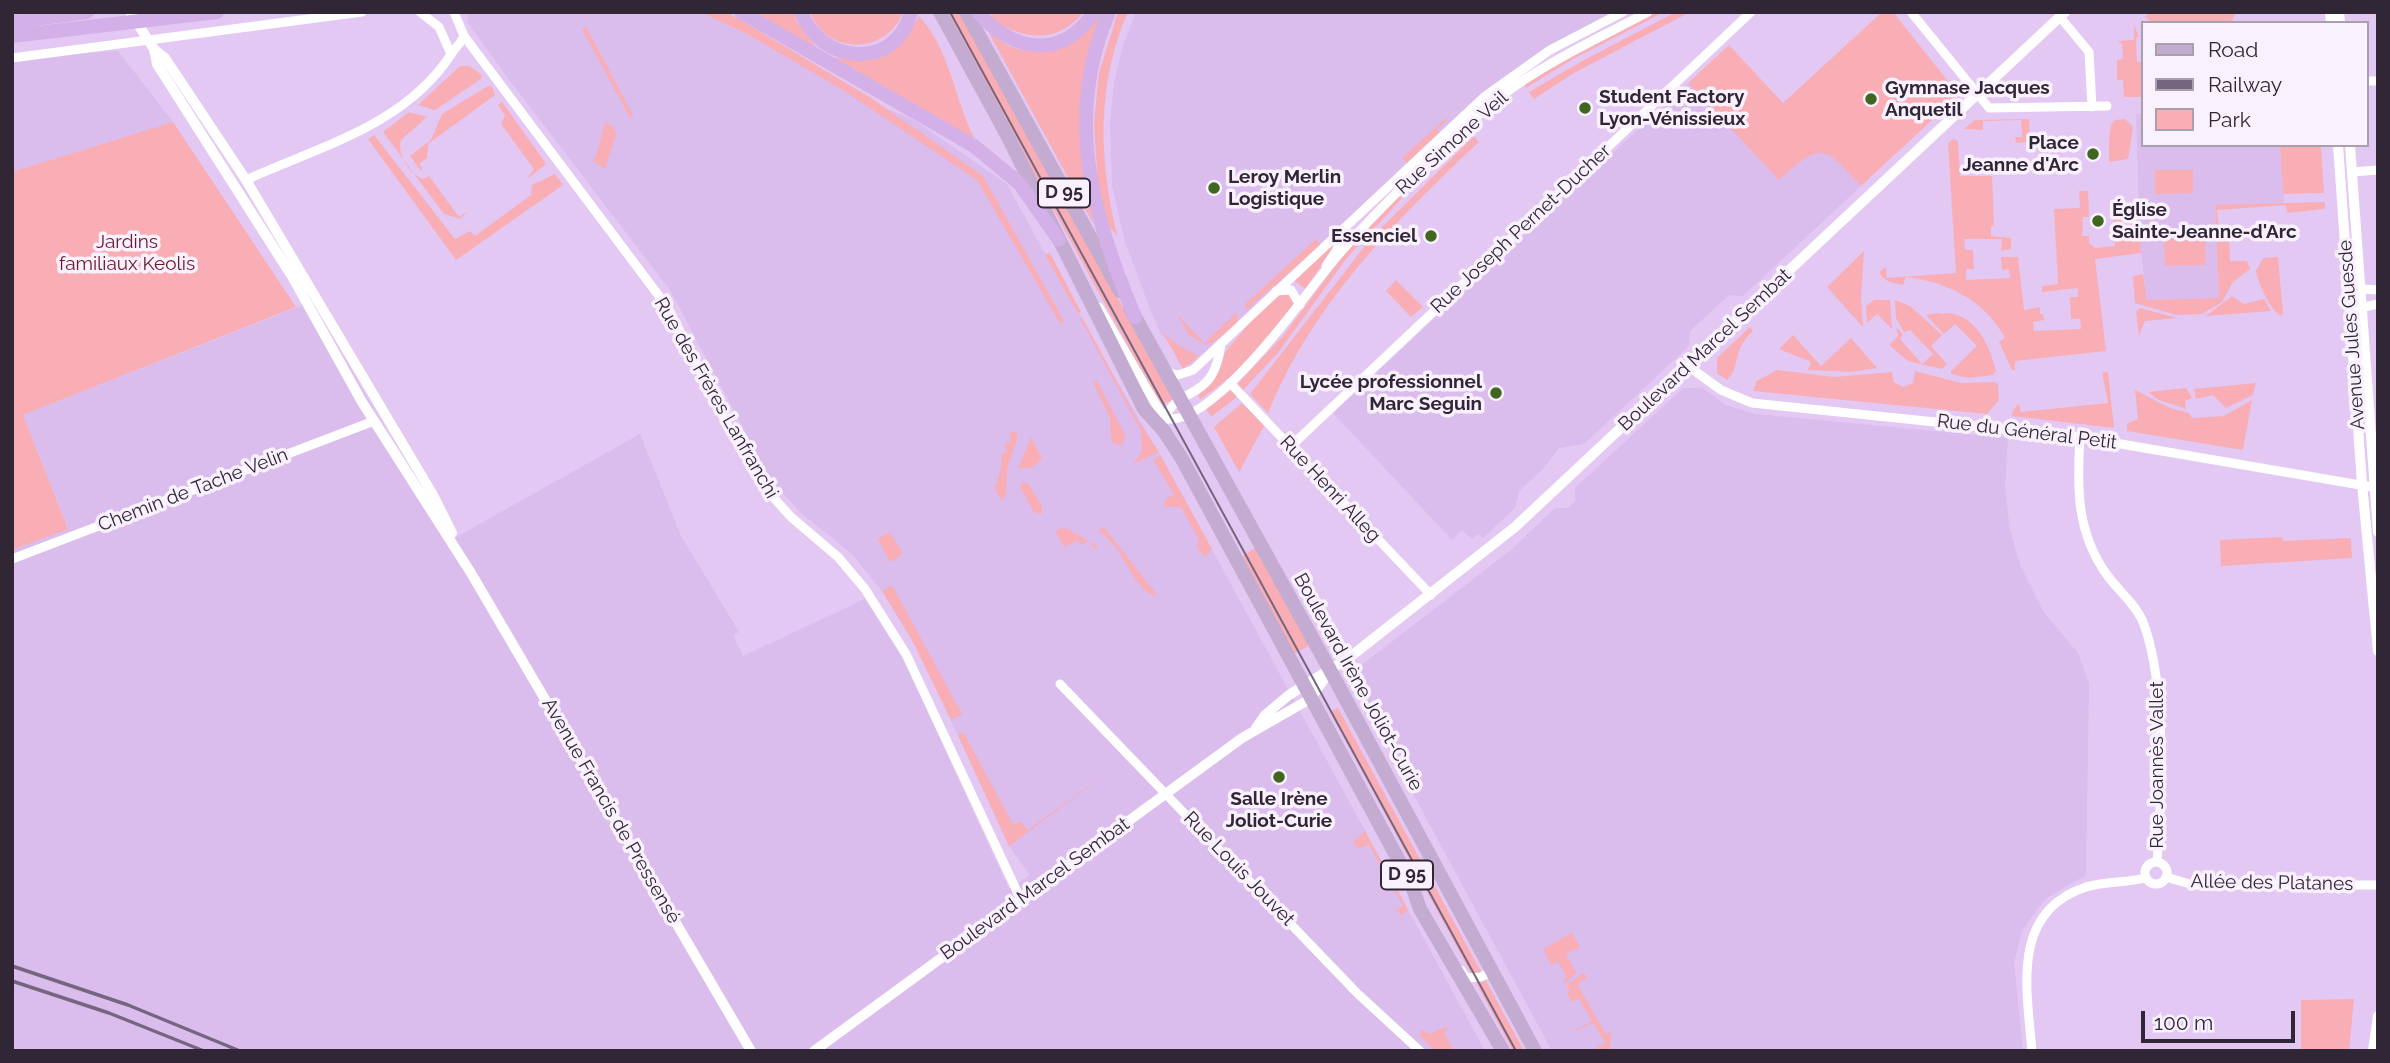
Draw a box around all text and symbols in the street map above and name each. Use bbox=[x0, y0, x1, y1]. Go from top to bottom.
legend bbox=[2142, 21, 2369, 147]
text: Road bbox=[2208, 37, 2258, 62]
text: Railway bbox=[2208, 72, 2282, 97]
place label: Gymnase Jacques Anquetil bbox=[1885, 77, 2050, 121]
place label: Student Factory Lyon-Vénissieux bbox=[1599, 86, 1745, 130]
street label: Rue Simone Veil bbox=[1391, 87, 1513, 199]
marker: Gymnase Jacques Anquetil bbox=[1863, 91, 1879, 107]
marker: Student Factory Lyon-Vénissieux bbox=[1577, 100, 1593, 116]
text: Park bbox=[2208, 107, 2251, 132]
place label: Place Jeanne d'Arc bbox=[1962, 132, 2079, 176]
street label: Rue Joseph Pernet-Ducher bbox=[1426, 140, 1616, 318]
marker: Place Jeanne d'Arc bbox=[2085, 146, 2101, 162]
place label: Leroy Merlin Logistique bbox=[1228, 166, 1341, 210]
road number: D 95 bbox=[1038, 178, 1090, 208]
marker: Leroy Merlin Logistique bbox=[1206, 180, 1222, 196]
place label: Église Sainte-Jeanne-d'Arc bbox=[2112, 199, 2297, 243]
marker: Église Sainte-Jeanne-d'Arc bbox=[2090, 213, 2106, 229]
place label: Essenciel bbox=[1331, 225, 1417, 247]
marker: Essenciel bbox=[1423, 228, 1439, 244]
park label: Jardins familiaux Keolis bbox=[59, 231, 195, 275]
street label: Avenue Jules Guesde bbox=[2334, 239, 2370, 431]
street label: Boulevard Marcel Sembat bbox=[1614, 264, 1796, 436]
street label: Rue des Frères Lanfranchi bbox=[649, 293, 783, 503]
place label: Lycée professionnel Marc Seguin bbox=[1300, 371, 1482, 415]
marker: Lycée professionnel Marc Seguin bbox=[1488, 385, 1504, 401]
street label: Rue du Général Petit bbox=[1936, 410, 2118, 454]
street label: Rue Henri Alleg bbox=[1275, 431, 1385, 547]
street label: Chemin de Tache Velin bbox=[95, 443, 291, 537]
street label: Boulevard Irène Joliot-Curie bbox=[1289, 569, 1427, 795]
street label: Rue Joannès Vallet bbox=[2146, 681, 2168, 849]
street label: Avenue Francis de Pressensé bbox=[537, 694, 685, 928]
marker: Salle Irène Joliot-Curie bbox=[1271, 769, 1287, 785]
place label: Salle Irène Joliot-Curie bbox=[1226, 788, 1332, 832]
street label: Rue Louis Jouvet bbox=[1179, 807, 1299, 931]
street label: Boulevard Marcel Sembat bbox=[936, 813, 1134, 965]
road number: D 95 bbox=[1381, 860, 1433, 890]
street label: Allée des Platanes bbox=[2190, 870, 2354, 896]
scale bar bbox=[2145, 996, 2299, 1040]
text: 100 m bbox=[2154, 1010, 2213, 1035]

